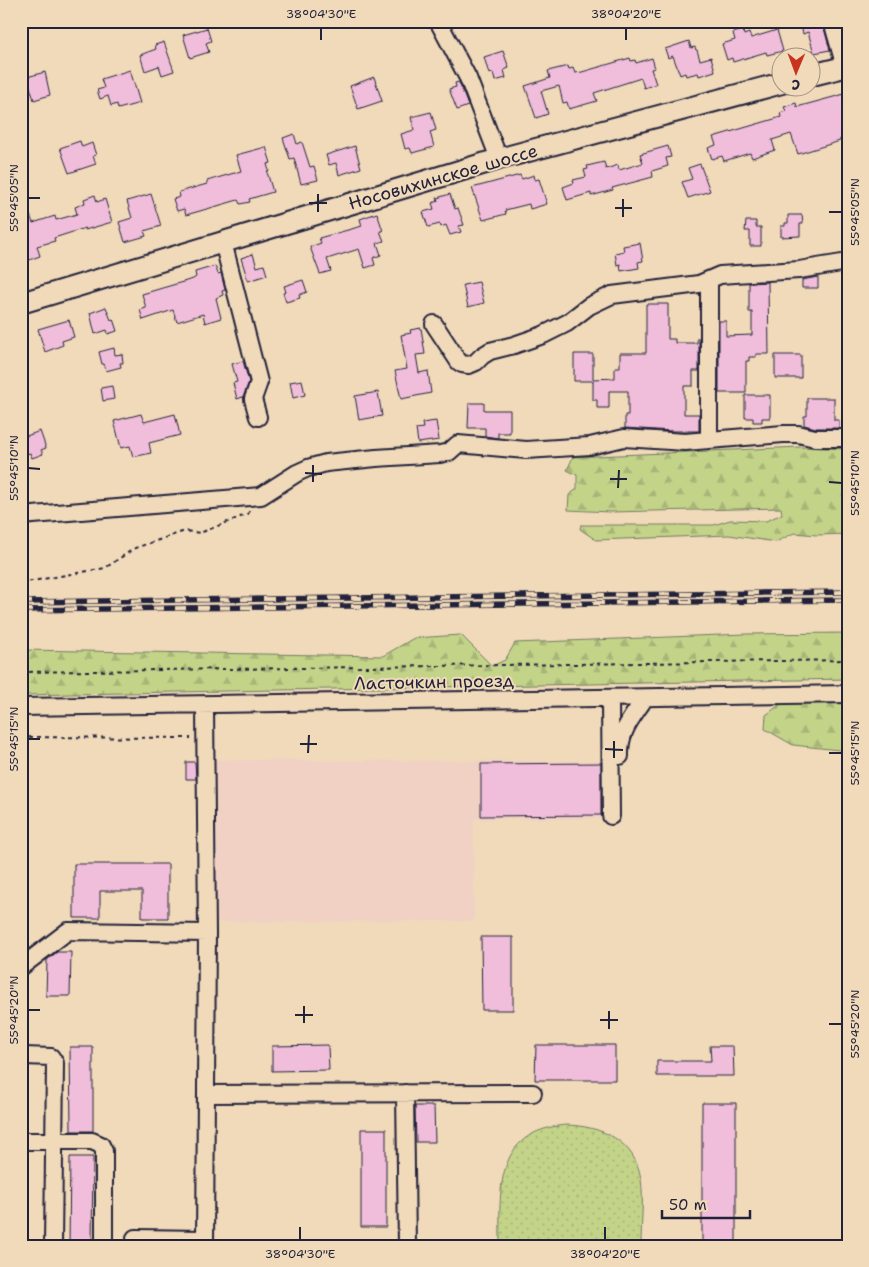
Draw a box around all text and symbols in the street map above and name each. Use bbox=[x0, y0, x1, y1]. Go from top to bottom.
text: 38°04'30"E bbox=[286, 6, 356, 22]
text: 38°04'20"E bbox=[591, 6, 661, 22]
north arrow bbox=[772, 48, 822, 98]
text: С bbox=[791, 76, 800, 94]
street label: Носовихинское шоссе bbox=[346, 138, 540, 216]
text: 55°45'05"N bbox=[6, 164, 22, 232]
text: 55°45'05"N bbox=[847, 178, 863, 246]
text: 55°45'10"N bbox=[6, 435, 22, 501]
text: 55°45'10"N bbox=[847, 450, 863, 516]
street label: Ласточкин проезд bbox=[354, 669, 515, 695]
text: 55°45'15"N bbox=[6, 707, 22, 771]
text: 55°45'15"N bbox=[847, 721, 863, 785]
text: 55°45'20"N bbox=[6, 975, 22, 1045]
text: 55°45'20"N bbox=[847, 989, 863, 1059]
scale bar bbox=[662, 1187, 749, 1219]
text: 50 m bbox=[669, 1195, 707, 1215]
text: 38°04'30"E bbox=[265, 1246, 335, 1262]
text: 38°04'20"E bbox=[570, 1246, 640, 1262]

